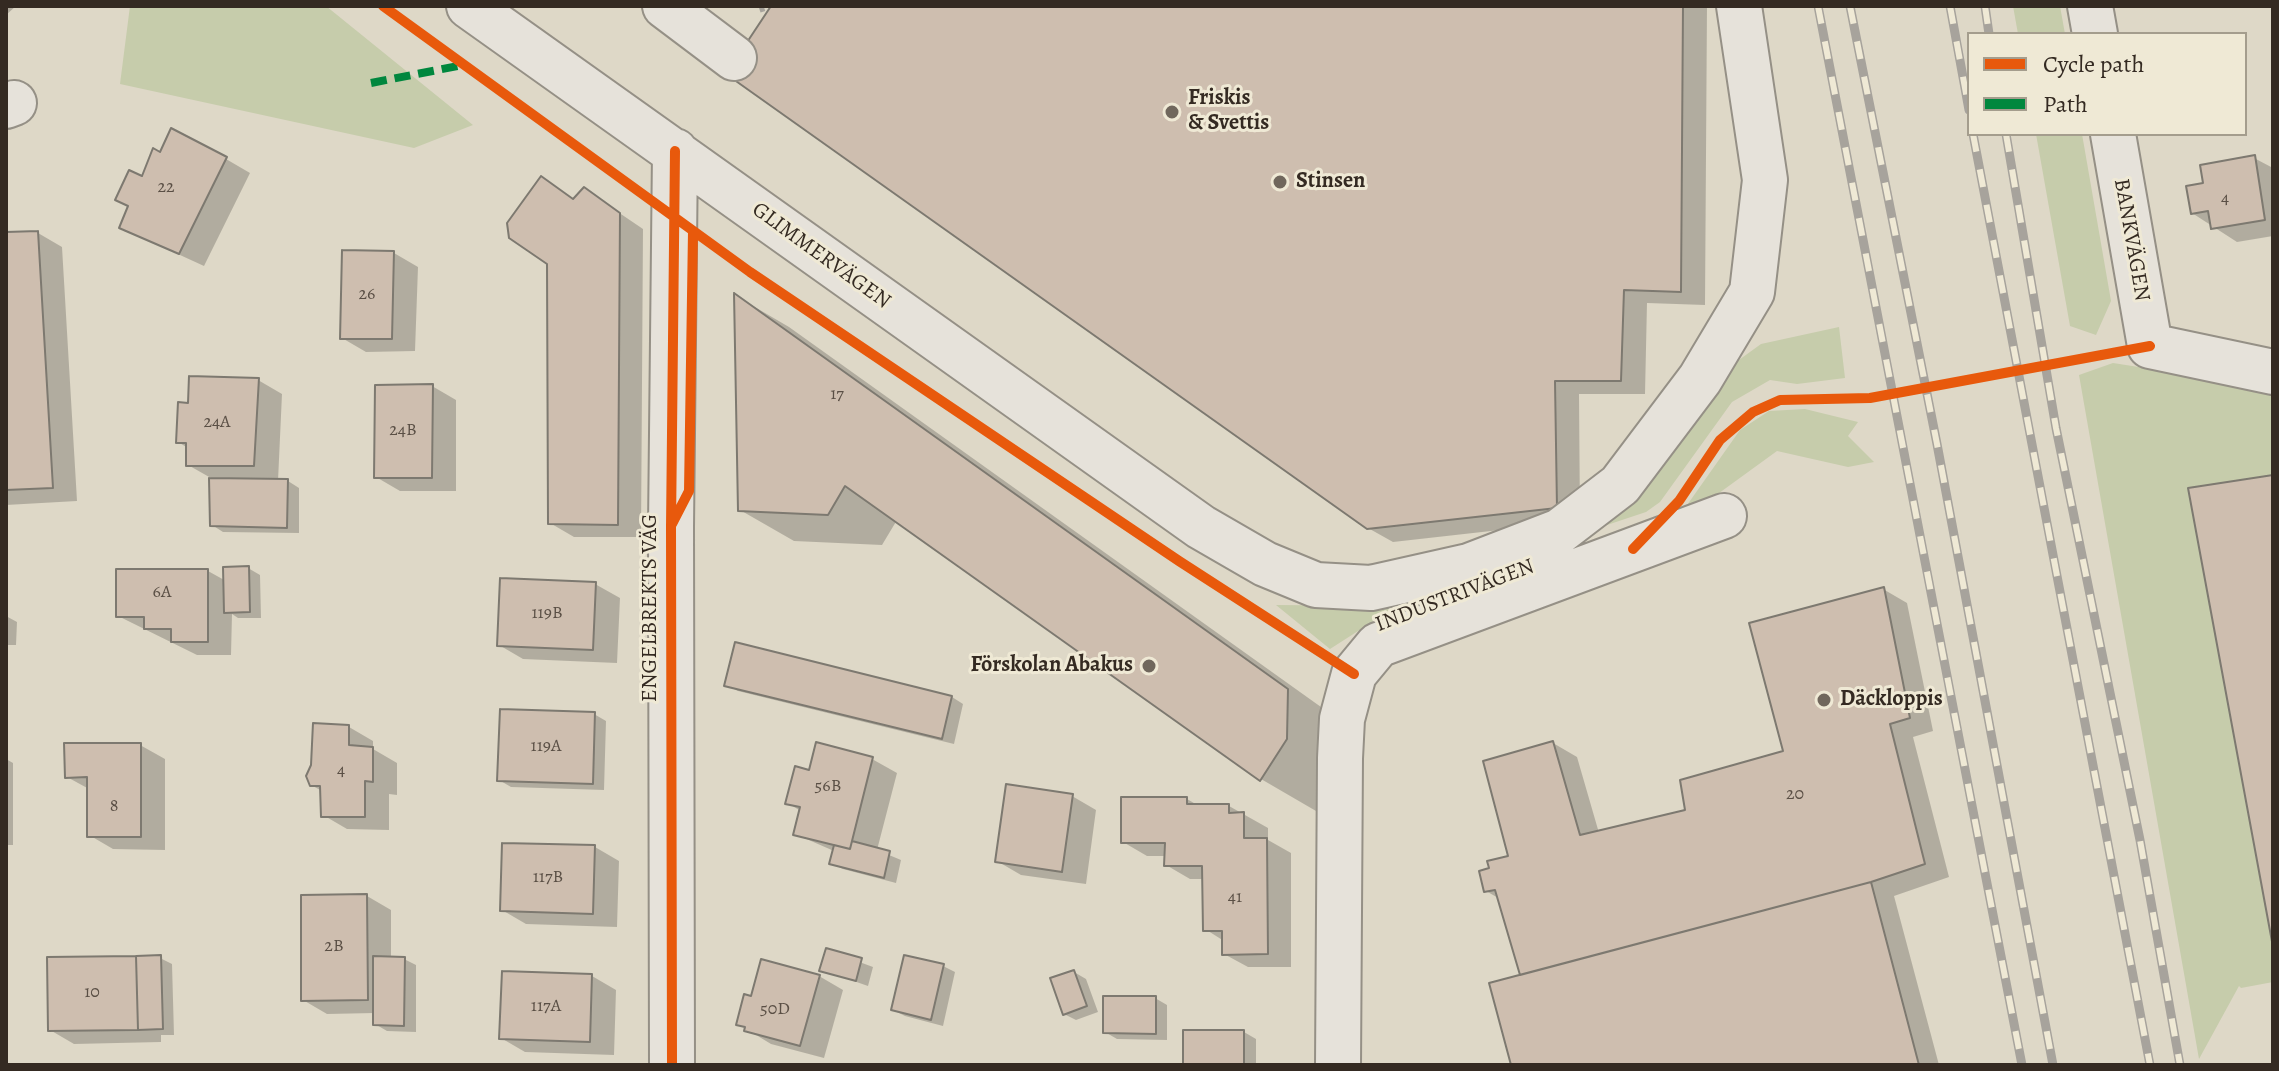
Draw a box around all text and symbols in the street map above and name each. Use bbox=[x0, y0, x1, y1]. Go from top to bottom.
legend bbox=[1967, 32, 2247, 136]
text: Cycle path bbox=[2043, 48, 2144, 80]
place label: Friskis & Svettis bbox=[1188, 86, 1269, 138]
text: Path bbox=[2043, 88, 2088, 120]
marker: Friskis & Svettis bbox=[1163, 103, 1181, 121]
place label: Stinsen bbox=[1296, 169, 1365, 195]
marker: Stinsen bbox=[1271, 173, 1289, 191]
house number: 22 bbox=[157, 177, 175, 199]
street label: BANKVÄGEN bbox=[2107, 177, 2155, 303]
house number: 4 bbox=[2221, 188, 2229, 210]
street label: GLIMMERVÄGEN bbox=[746, 197, 896, 315]
house number: 26 bbox=[359, 284, 375, 306]
house number: 17 bbox=[830, 384, 844, 406]
house number: 24A bbox=[203, 412, 231, 434]
house number: 24B bbox=[389, 420, 417, 442]
street label: ENGELBREKTS VÄG bbox=[638, 514, 664, 702]
street label: INDUSTRIVÄGEN bbox=[1372, 554, 1538, 638]
house number: 6A bbox=[153, 582, 171, 604]
house number: 119B bbox=[531, 603, 563, 625]
place label: Förskolan Abakus bbox=[970, 653, 1133, 679]
marker: Förskolan Abakus bbox=[1140, 657, 1158, 675]
place label: Däckloppis bbox=[1840, 687, 1943, 713]
marker: Däckloppis bbox=[1815, 691, 1833, 709]
house number: 119A bbox=[530, 736, 562, 758]
house number: 4 bbox=[337, 760, 345, 782]
house number: 56B bbox=[815, 776, 841, 798]
house number: 20 bbox=[1786, 784, 1804, 806]
house number: 8 bbox=[110, 796, 118, 818]
house number: 117B bbox=[533, 867, 563, 889]
house number: 41 bbox=[1228, 887, 1242, 909]
house number: 2B bbox=[324, 936, 344, 958]
house number: 10 bbox=[84, 982, 100, 1004]
house number: 117A bbox=[531, 996, 561, 1018]
house number: 50D bbox=[760, 999, 790, 1021]

